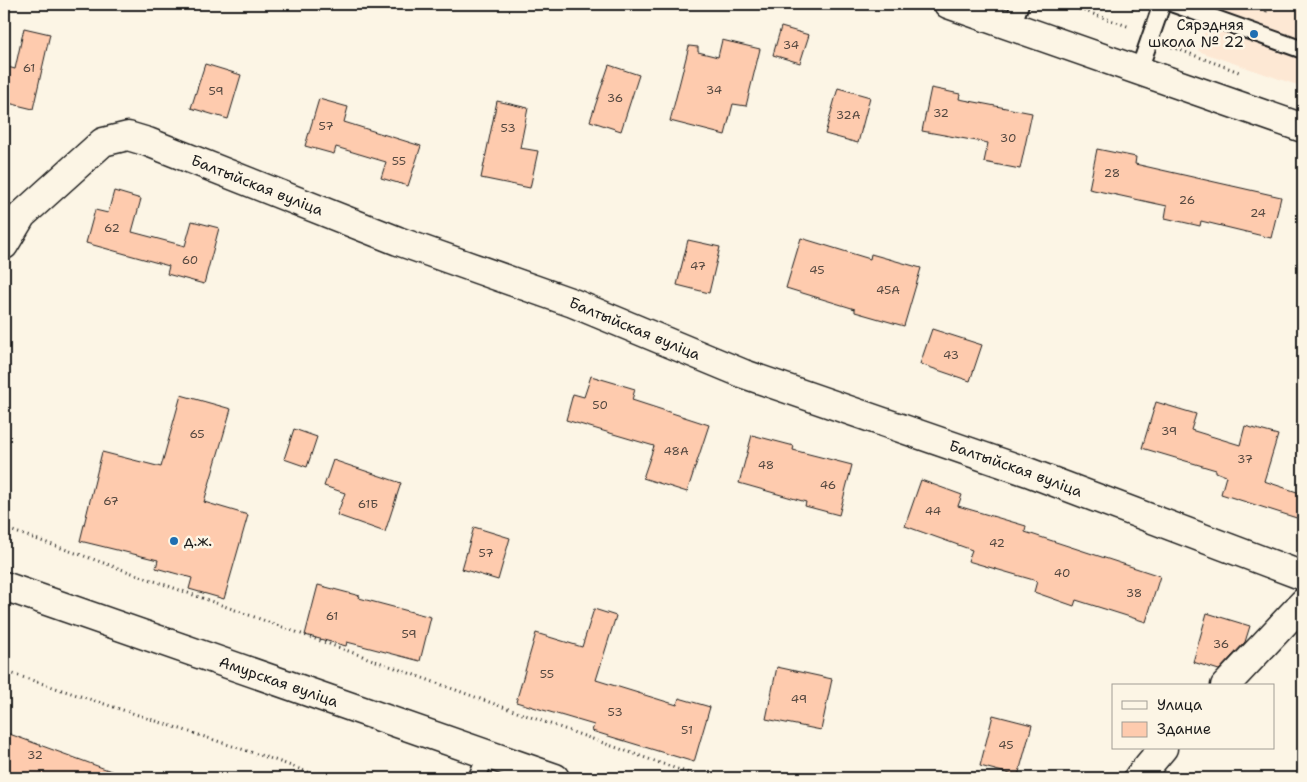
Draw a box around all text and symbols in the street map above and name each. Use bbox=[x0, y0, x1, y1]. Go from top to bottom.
place label: Сярэдняя школа № 22 bbox=[1148, 15, 1244, 52]
marker: Сярэдняя школа № 22 bbox=[1248, 28, 1260, 40]
house number: 34 bbox=[783, 37, 799, 53]
house number: 61 bbox=[23, 60, 35, 76]
house number: 34 bbox=[706, 82, 722, 98]
house number: 59 bbox=[208, 83, 224, 99]
house number: 36 bbox=[607, 90, 623, 106]
house number: 32 bbox=[933, 105, 949, 121]
house number: 32А bbox=[836, 107, 861, 123]
house number: 57 bbox=[318, 118, 334, 134]
house number: 53 bbox=[500, 120, 516, 136]
house number: 30 bbox=[1000, 130, 1016, 146]
street label: Балтыйская вуліца bbox=[188, 150, 327, 221]
house number: 55 bbox=[392, 153, 406, 169]
house number: 28 bbox=[1104, 165, 1120, 181]
house number: 26 bbox=[1179, 192, 1195, 208]
house number: 24 bbox=[1250, 205, 1266, 221]
house number: 62 bbox=[104, 220, 120, 236]
house number: 60 bbox=[182, 252, 198, 268]
house number: 47 bbox=[690, 258, 706, 274]
house number: 45 bbox=[809, 262, 825, 278]
house number: 45А bbox=[876, 282, 900, 298]
street label: Балтыйская вуліца bbox=[566, 292, 704, 365]
house number: 43 bbox=[943, 347, 959, 363]
house number: 50 bbox=[592, 397, 608, 413]
house number: 39 bbox=[1161, 423, 1177, 439]
house number: 65 bbox=[189, 426, 205, 442]
street label: Балтыйская вуліца bbox=[946, 435, 1086, 502]
house number: 48А bbox=[663, 443, 689, 459]
house number: 37 bbox=[1237, 451, 1253, 467]
house number: 48 bbox=[758, 457, 774, 473]
house number: 46 bbox=[820, 477, 836, 493]
house number: 67 bbox=[103, 493, 119, 509]
house number: 61Б bbox=[358, 496, 378, 512]
house number: 44 bbox=[925, 503, 941, 519]
place label: д.ж. bbox=[184, 531, 212, 551]
marker: д.ж. bbox=[168, 535, 180, 547]
house number: 42 bbox=[989, 535, 1005, 551]
house number: 57 bbox=[478, 545, 494, 561]
house number: 40 bbox=[1054, 565, 1070, 581]
house number: 38 bbox=[1126, 585, 1142, 601]
house number: 61 bbox=[326, 608, 338, 624]
house number: 59 bbox=[401, 626, 417, 642]
house number: 36 bbox=[1213, 636, 1229, 652]
street label: Амурская вуліца bbox=[216, 652, 342, 712]
house number: 55 bbox=[540, 666, 554, 682]
legend bbox=[1112, 684, 1274, 750]
house number: 49 bbox=[791, 691, 807, 707]
text: Улица bbox=[1157, 695, 1203, 715]
house number: 53 bbox=[607, 704, 623, 720]
text: Здание bbox=[1157, 719, 1211, 739]
house number: 51 bbox=[681, 722, 693, 738]
house number: 45 bbox=[998, 737, 1014, 753]
house number: 32 bbox=[27, 747, 43, 763]

